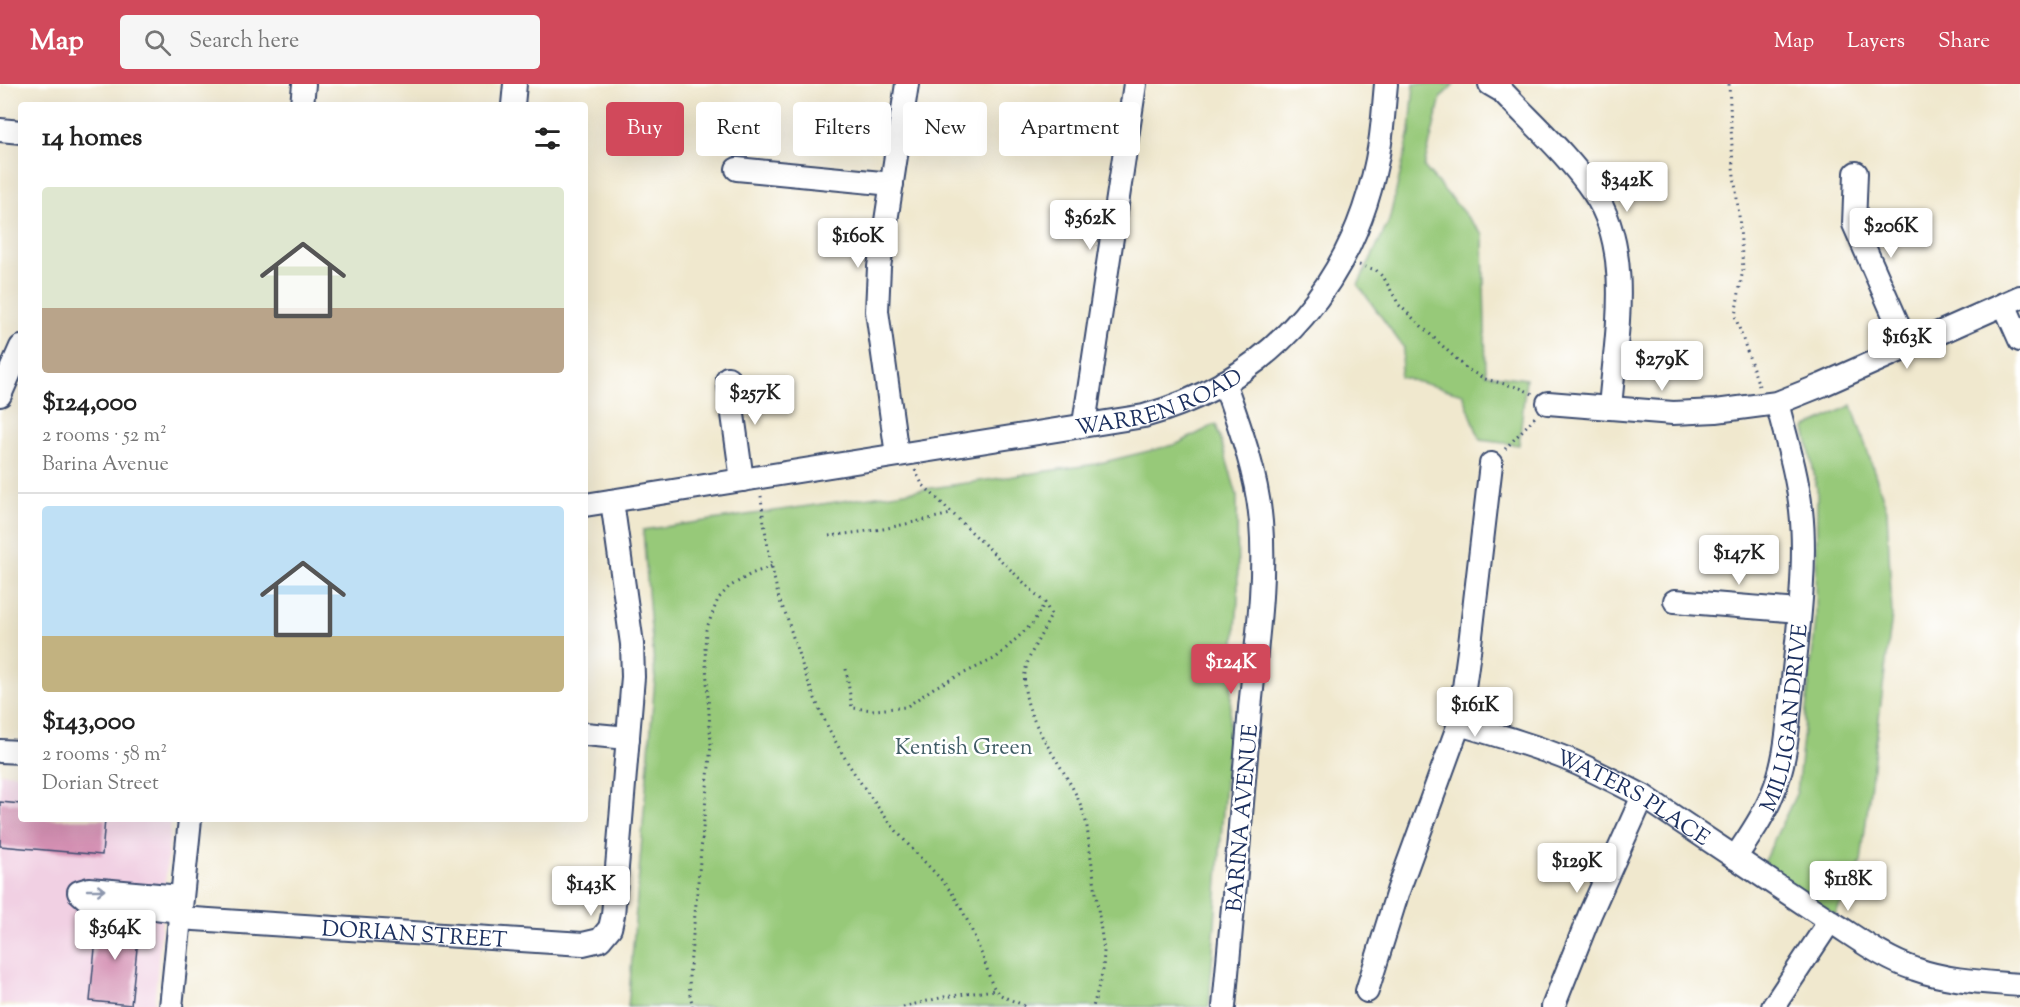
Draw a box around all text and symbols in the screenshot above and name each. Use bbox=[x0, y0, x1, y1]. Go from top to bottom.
search box bbox=[120, 15, 540, 69]
text: Map bbox=[30, 22, 84, 62]
icon: search bbox=[141, 26, 174, 59]
text: Search here bbox=[189, 26, 299, 58]
text: Map bbox=[1774, 27, 1814, 57]
text: Layers bbox=[1847, 27, 1905, 57]
text: Share bbox=[1938, 27, 1990, 57]
chip: Buy bbox=[606, 102, 684, 156]
chip: Rent bbox=[696, 102, 781, 156]
chip: Filters bbox=[793, 102, 891, 156]
chip: New bbox=[903, 102, 987, 156]
chip: Apartment bbox=[999, 102, 1140, 156]
text: 14 homes bbox=[42, 120, 142, 157]
icon: filters bbox=[531, 122, 564, 155]
pin: $342K bbox=[1585, 162, 1669, 213]
text: $342K bbox=[1601, 167, 1653, 196]
pin: $362K bbox=[1048, 200, 1132, 251]
text: $362K bbox=[1064, 205, 1116, 234]
pin: $206K bbox=[1849, 208, 1933, 259]
text: $206K bbox=[1863, 213, 1919, 242]
pin: $160K bbox=[816, 218, 900, 269]
text: $160K bbox=[832, 223, 884, 252]
icon: home bbox=[249, 226, 357, 334]
pin: $163K bbox=[1865, 319, 1949, 370]
text: $163K bbox=[1882, 324, 1932, 353]
pin: $279K bbox=[1620, 341, 1704, 392]
text: $279K bbox=[1635, 346, 1689, 375]
street label: WARREN ROAD bbox=[1074, 362, 1250, 446]
pin: $257K bbox=[713, 375, 797, 426]
text: $257K bbox=[729, 380, 781, 409]
text: $124,000 bbox=[42, 385, 137, 422]
text: 2 rooms · 52 m² bbox=[42, 422, 167, 451]
text: Barina Avenue bbox=[42, 451, 169, 480]
pin: $147K bbox=[1697, 535, 1781, 586]
text: $147K bbox=[1713, 540, 1765, 569]
icon: home bbox=[249, 545, 357, 653]
street label: MILLIGAN DRIVE bbox=[1753, 622, 1818, 818]
pin: $124K bbox=[1189, 644, 1273, 695]
text: $124K bbox=[1205, 649, 1257, 678]
pin: $161K bbox=[1433, 687, 1517, 738]
text: $161K bbox=[1451, 692, 1499, 721]
text: $143,000 bbox=[42, 704, 135, 741]
street label: BARINA AVENUE bbox=[1220, 723, 1268, 914]
park label: Kentish Green bbox=[895, 733, 1033, 765]
text: 2 rooms · 58 m² bbox=[42, 741, 167, 770]
street label: WATERS PLACE bbox=[1551, 743, 1715, 855]
text: Dorian Street bbox=[42, 770, 159, 799]
pin: $129K bbox=[1535, 843, 1619, 894]
text: $129K bbox=[1551, 848, 1603, 877]
pin: $118K bbox=[1806, 861, 1890, 912]
pin: $143K bbox=[549, 866, 633, 917]
text: $118K bbox=[1824, 866, 1872, 895]
text: $143K bbox=[566, 871, 616, 900]
one-way arrow bbox=[86, 884, 105, 896]
pin: $364K bbox=[73, 910, 157, 961]
street label: DORIAN STREET bbox=[321, 914, 509, 958]
text: $364K bbox=[89, 915, 141, 944]

